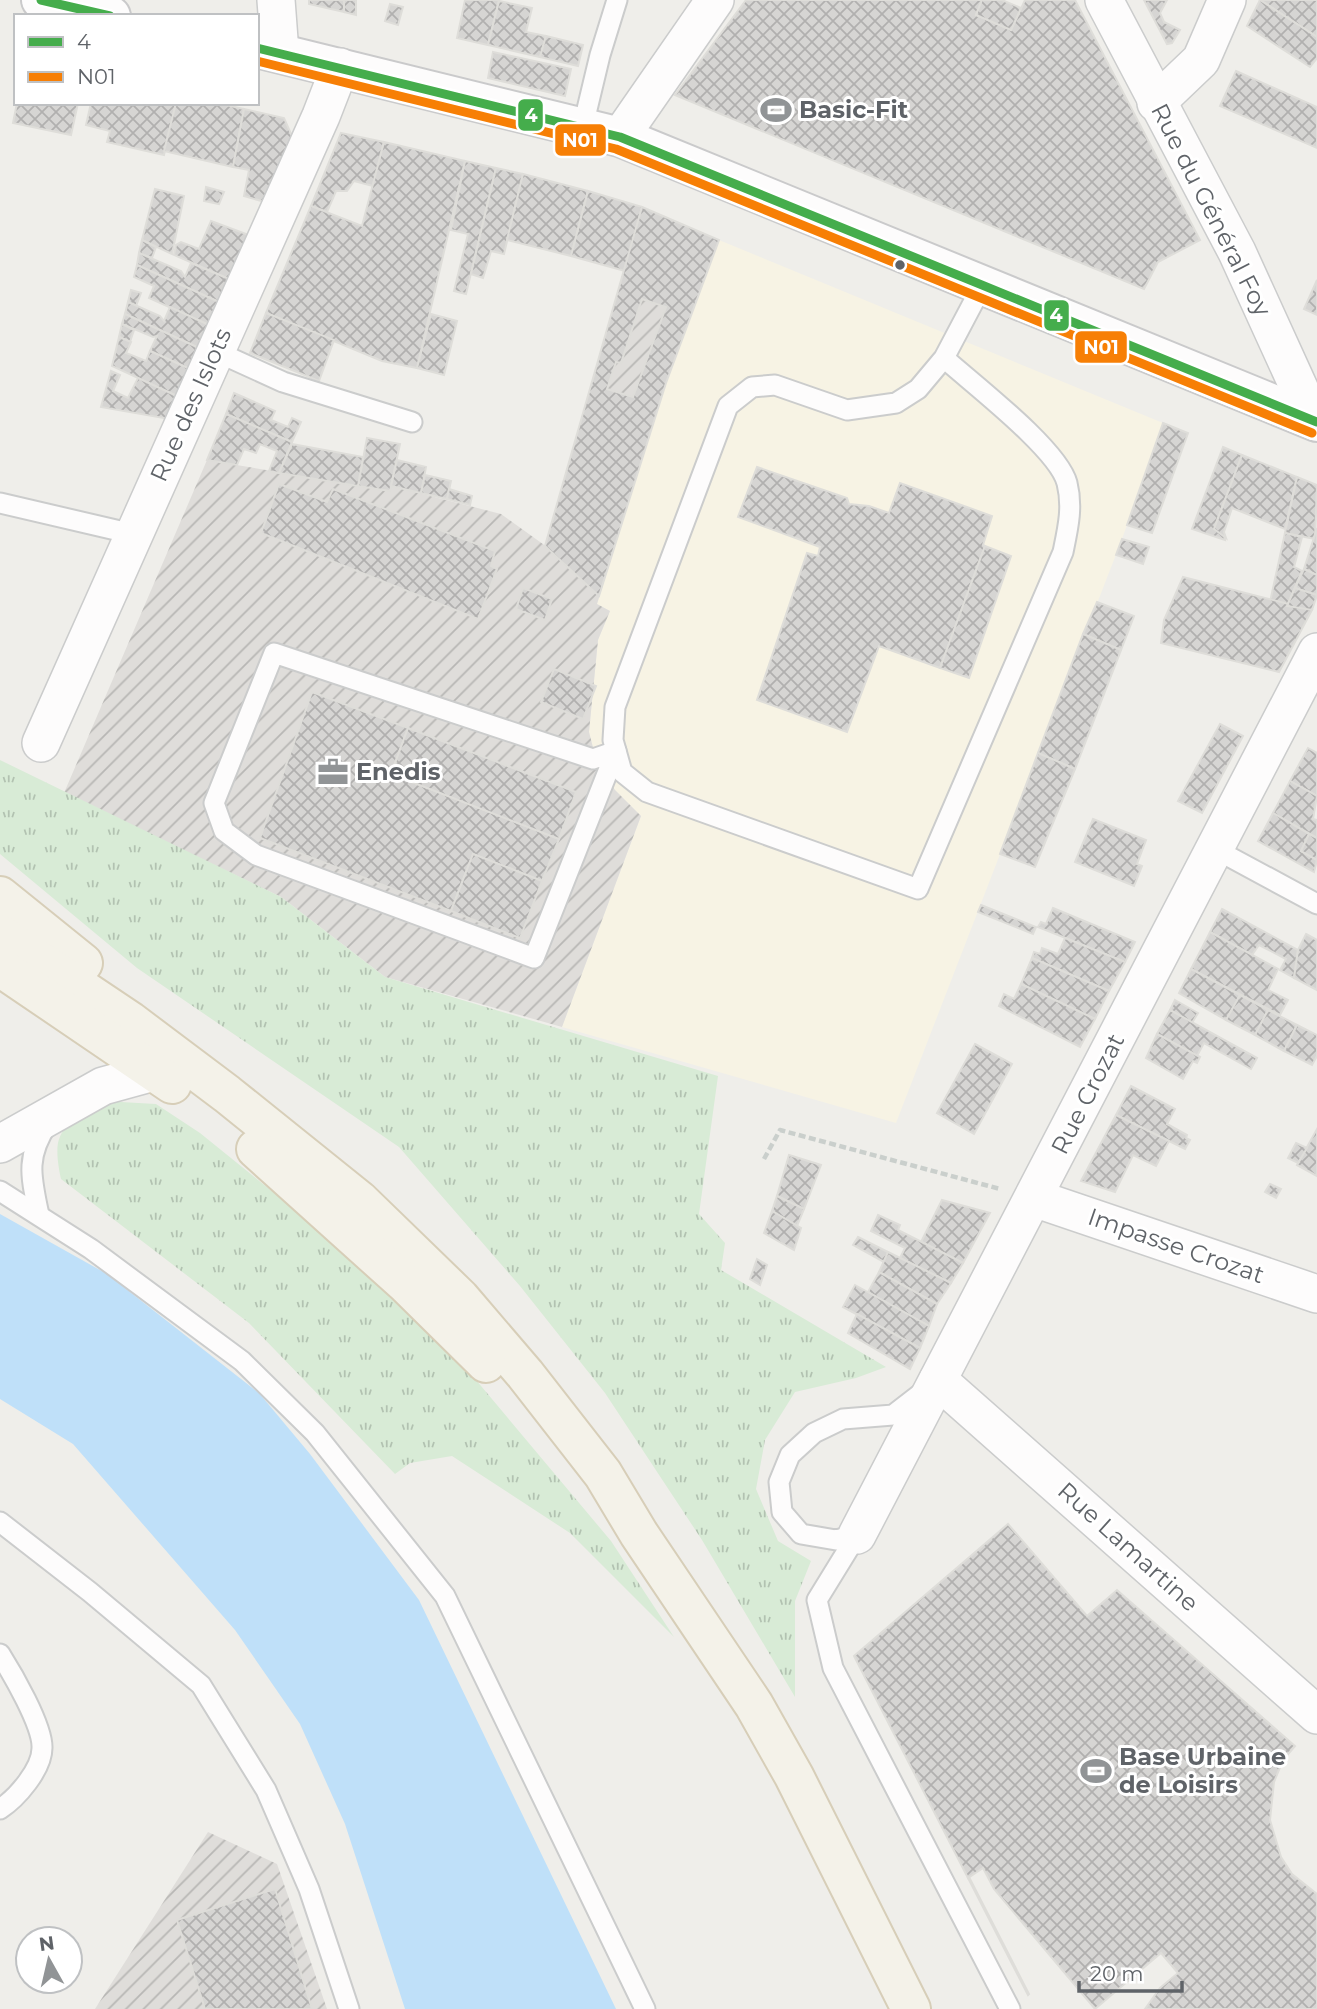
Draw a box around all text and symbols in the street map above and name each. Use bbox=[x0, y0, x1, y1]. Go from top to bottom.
legend bbox=[14, 14, 259, 105]
text: 4 bbox=[77, 29, 91, 54]
text: N01 bbox=[77, 64, 116, 89]
sports icon: Basic-Fit bbox=[759, 93, 793, 127]
place label: Basic-Fit bbox=[799, 95, 909, 124]
line badge: 4 bbox=[517, 98, 544, 132]
street label: Rue du Général Foy bbox=[1145, 99, 1278, 321]
text: 4 bbox=[524, 104, 538, 127]
line badge: N01 bbox=[554, 123, 607, 157]
text: N01 bbox=[562, 129, 598, 152]
unlabelled marker bbox=[893, 258, 907, 272]
line badge: 4 bbox=[1043, 299, 1070, 332]
text: 4 bbox=[1049, 304, 1063, 327]
street label: Rue des Islots bbox=[144, 324, 237, 486]
line badge: N01 bbox=[1074, 330, 1128, 364]
text: N01 bbox=[1083, 336, 1119, 359]
office icon: Enedis bbox=[316, 755, 350, 789]
place label: Enedis bbox=[356, 757, 441, 786]
street label: Rue Crozat bbox=[1045, 1028, 1130, 1159]
street label: Impasse Crozat bbox=[1084, 1202, 1268, 1289]
street label: Rue Lamartine bbox=[1052, 1476, 1205, 1617]
place label: Base Urbaine de Loisirs bbox=[1119, 1742, 1286, 1799]
sports icon: Base Urbaine de Loisirs bbox=[1079, 1754, 1113, 1788]
north arrow bbox=[14, 1925, 84, 1995]
text: N bbox=[37, 1931, 56, 1956]
scale bar bbox=[1079, 1950, 1182, 1994]
text: 20 m bbox=[1090, 1961, 1144, 1986]

